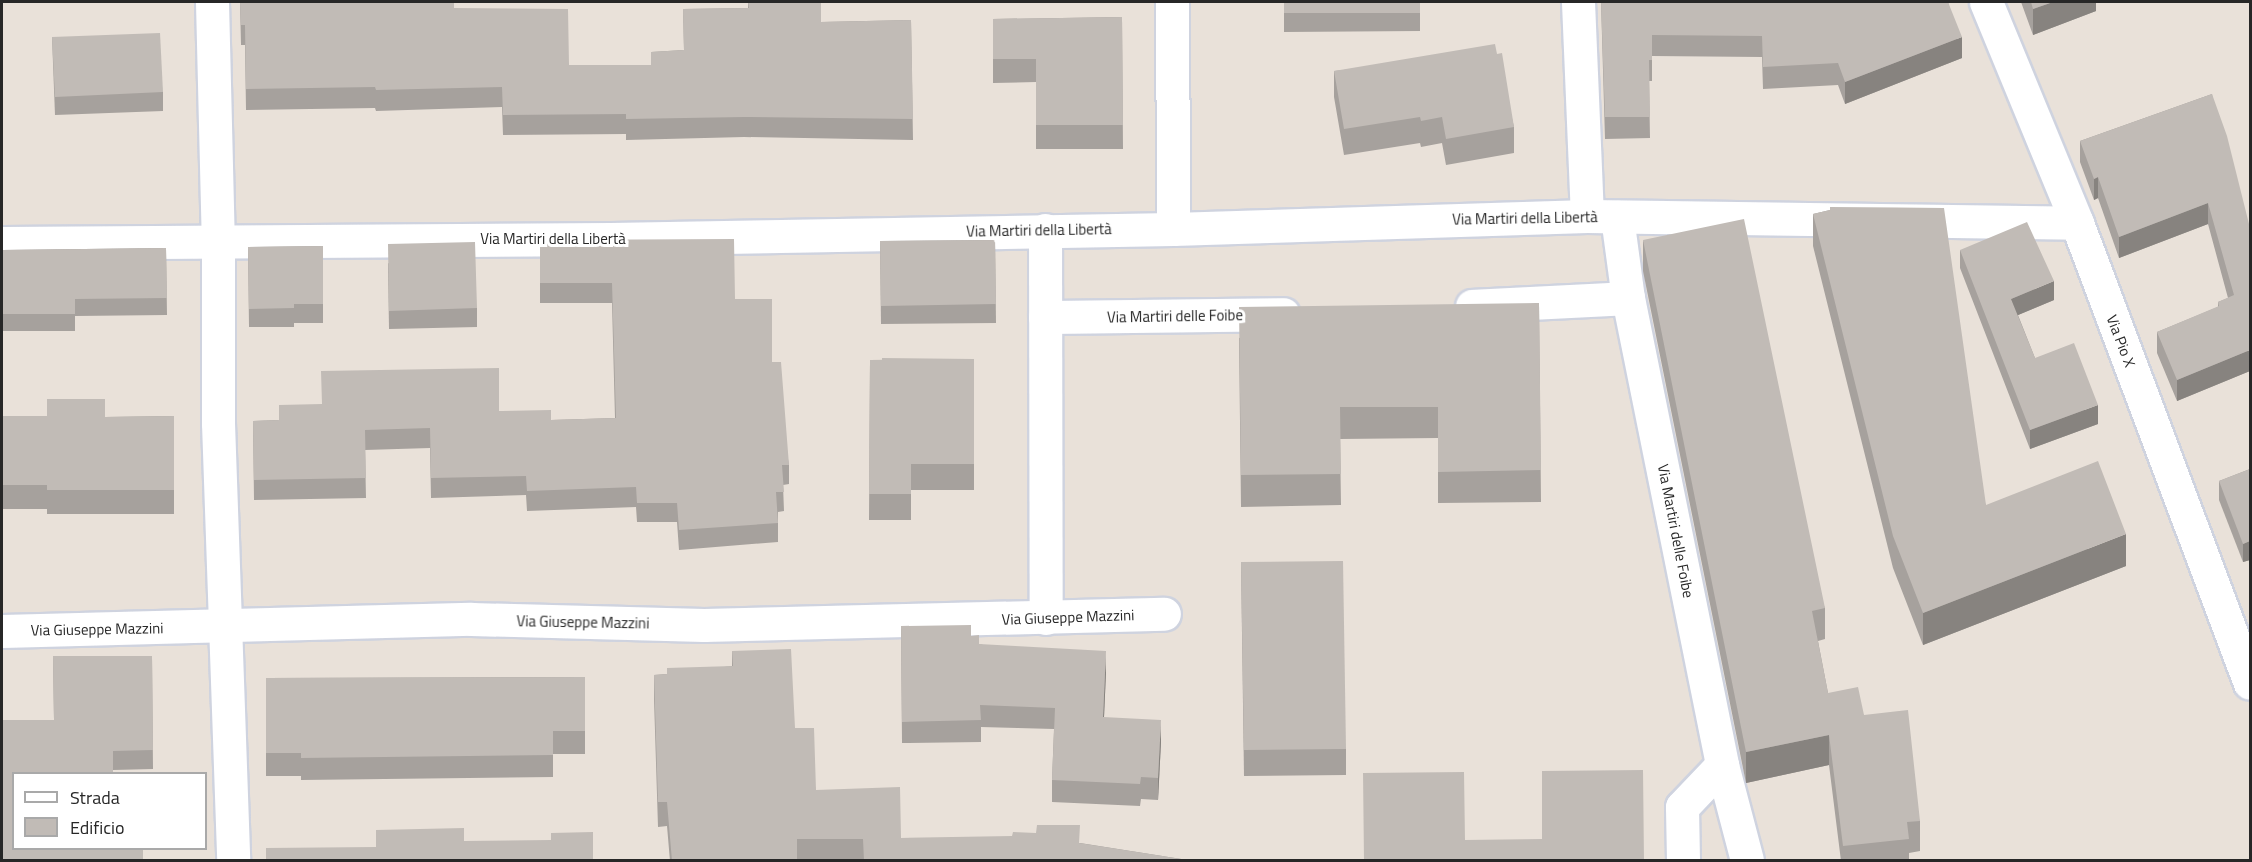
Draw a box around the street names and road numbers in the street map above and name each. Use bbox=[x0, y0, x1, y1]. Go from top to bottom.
street label: Via Martiri della Libertà bbox=[1452, 208, 1598, 228]
street label: Via Martiri della Libertà bbox=[966, 220, 1112, 240]
street label: Via Martiri della Libertà bbox=[480, 230, 626, 248]
street label: Via Martiri delle Foibe bbox=[1107, 306, 1243, 326]
street label: Via Pio X bbox=[2103, 312, 2139, 370]
street label: Via Martiri delle Foibe bbox=[1654, 463, 1698, 599]
street label: Via Giuseppe Mazzini bbox=[1001, 606, 1135, 628]
street label: Via Giuseppe Mazzini bbox=[516, 612, 650, 632]
street label: Via Giuseppe Mazzini bbox=[30, 619, 164, 639]

